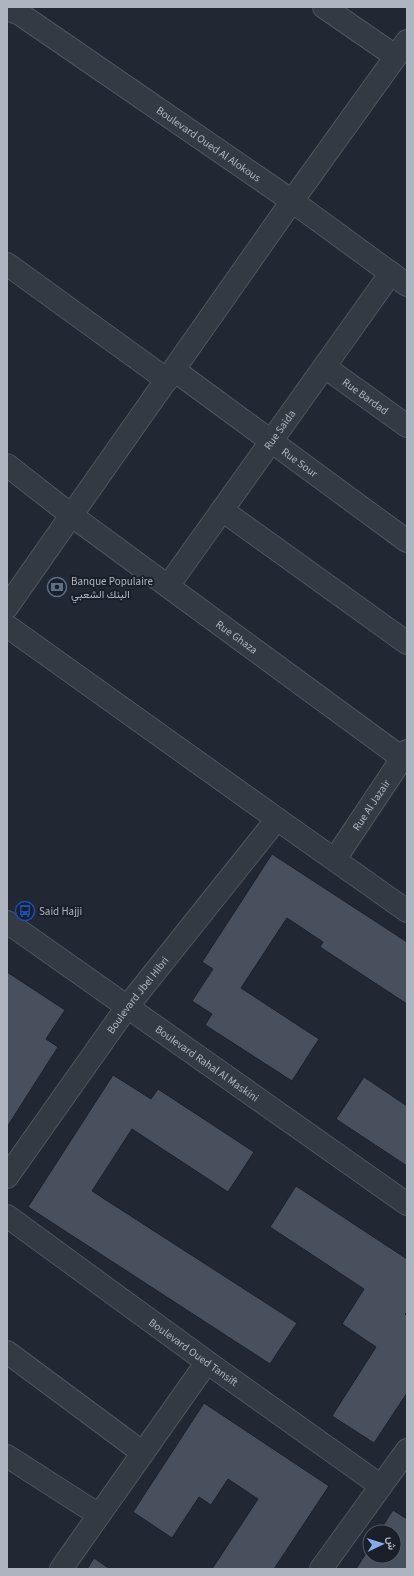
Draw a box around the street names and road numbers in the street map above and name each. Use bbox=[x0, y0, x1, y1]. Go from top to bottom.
street label: Boulevard Oued Al Alokous bbox=[153, 102, 264, 185]
street label: Rue Bardad bbox=[340, 375, 392, 418]
street label: Rue Saida bbox=[260, 407, 299, 453]
street label: Rue Sour bbox=[279, 444, 321, 481]
street label: Rue Ghaza bbox=[213, 616, 261, 657]
street label: Rue Al Jazair bbox=[349, 776, 394, 833]
street label: Boulevard Jbel Hibri bbox=[103, 953, 172, 1037]
street label: Boulevard Rahal Al Maskini bbox=[152, 1021, 262, 1105]
street label: Boulevard Oued Tansift bbox=[146, 1315, 242, 1390]

